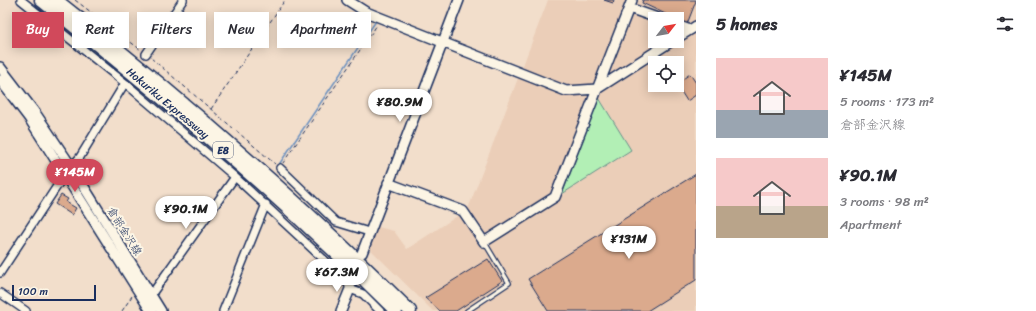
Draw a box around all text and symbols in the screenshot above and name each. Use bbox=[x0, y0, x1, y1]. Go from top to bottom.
text: 5 homes bbox=[716, 9, 777, 39]
chip: Buy bbox=[12, 12, 64, 48]
chip: Rent bbox=[72, 12, 129, 48]
chip: Filters bbox=[137, 12, 206, 48]
chip: New bbox=[214, 12, 269, 48]
chip: Apartment bbox=[277, 12, 371, 48]
north arrow bbox=[648, 12, 684, 48]
map controls bbox=[648, 12, 684, 92]
icon: filters bbox=[994, 13, 1016, 35]
button: locate bbox=[648, 56, 684, 92]
text: ¥145M bbox=[840, 60, 892, 90]
street label: Hokuriku Expressway bbox=[122, 63, 214, 144]
icon: home bbox=[748, 74, 796, 122]
pin: ¥80.9M bbox=[367, 89, 433, 123]
text: ¥80.9M bbox=[377, 90, 423, 113]
text: 5 rooms · 173 m² bbox=[840, 90, 934, 113]
text: 倉部金沢線 bbox=[840, 113, 905, 136]
road number: E8 bbox=[213, 142, 233, 158]
pin: ¥145M bbox=[47, 159, 103, 193]
text: ¥145M bbox=[55, 160, 95, 183]
text: ¥90.1M bbox=[840, 160, 897, 190]
icon: home bbox=[748, 174, 796, 222]
text: 3 rooms · 98 m² bbox=[840, 190, 929, 213]
pin: ¥90.1M bbox=[153, 196, 219, 230]
text: ¥90.1M bbox=[164, 197, 208, 220]
street label: 倉部金沢線 bbox=[102, 203, 147, 260]
text: Apartment bbox=[840, 213, 901, 236]
pin: ¥131M bbox=[601, 226, 657, 260]
text: ¥131M bbox=[611, 227, 647, 250]
pin: ¥67.3M bbox=[304, 259, 370, 293]
text: ¥67.3M bbox=[315, 260, 359, 283]
text: 100 m bbox=[18, 282, 48, 301]
scale bar bbox=[12, 283, 96, 302]

